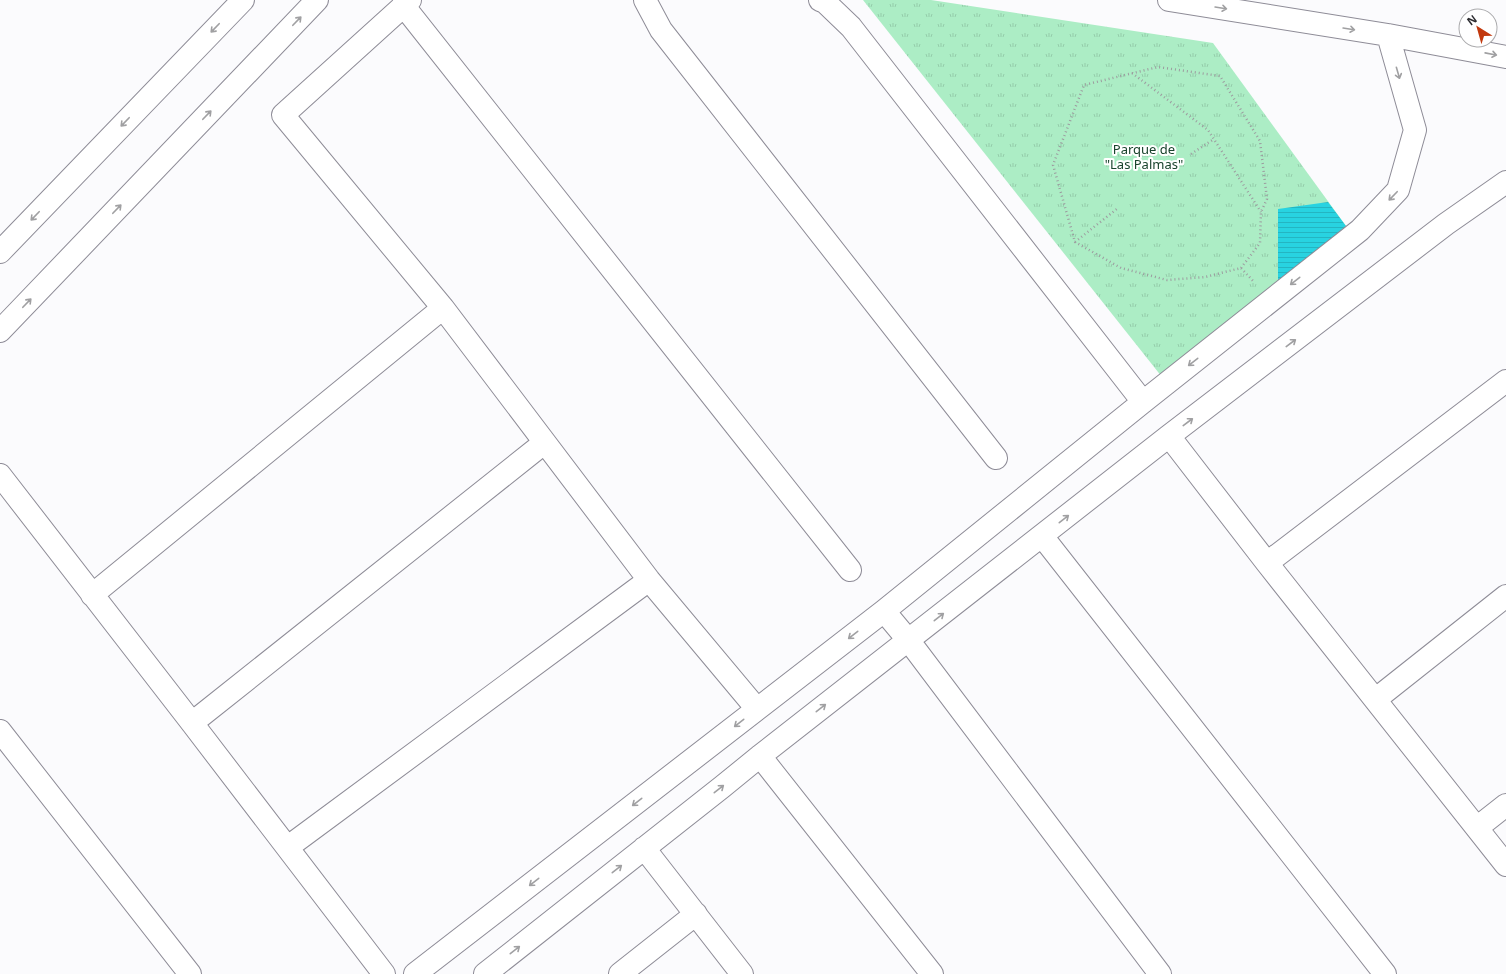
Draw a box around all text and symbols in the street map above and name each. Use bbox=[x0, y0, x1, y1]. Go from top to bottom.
one-way arrow bbox=[1214, 4, 1227, 12]
north arrow bbox=[1458, 8, 1498, 48]
text: N bbox=[1464, 11, 1480, 28]
one-way arrow bbox=[292, 16, 302, 26]
one-way arrow bbox=[211, 23, 220, 33]
one-way arrow bbox=[1342, 25, 1355, 33]
one-way arrow bbox=[1484, 51, 1497, 59]
one-way arrow bbox=[1395, 66, 1403, 79]
one-way arrow bbox=[202, 110, 212, 120]
one-way arrow bbox=[121, 117, 130, 127]
park label: Parque de "Las Palmas" bbox=[1105, 140, 1183, 173]
one-way arrow bbox=[1388, 191, 1398, 201]
one-way arrow bbox=[112, 204, 122, 214]
one-way arrow bbox=[31, 210, 40, 220]
one-way arrow bbox=[1290, 277, 1301, 286]
one-way arrow bbox=[22, 298, 32, 308]
one-way arrow bbox=[1286, 339, 1297, 347]
one-way arrow bbox=[1188, 358, 1199, 366]
one-way arrow bbox=[1182, 417, 1193, 426]
one-way arrow bbox=[1058, 515, 1069, 524]
one-way arrow bbox=[934, 612, 945, 621]
one-way arrow bbox=[848, 630, 859, 639]
one-way arrow bbox=[816, 704, 827, 713]
one-way arrow bbox=[734, 718, 745, 727]
one-way arrow bbox=[714, 785, 725, 793]
one-way arrow bbox=[631, 798, 642, 807]
one-way arrow bbox=[612, 865, 622, 874]
one-way arrow bbox=[528, 878, 539, 886]
one-way arrow bbox=[510, 945, 521, 954]

